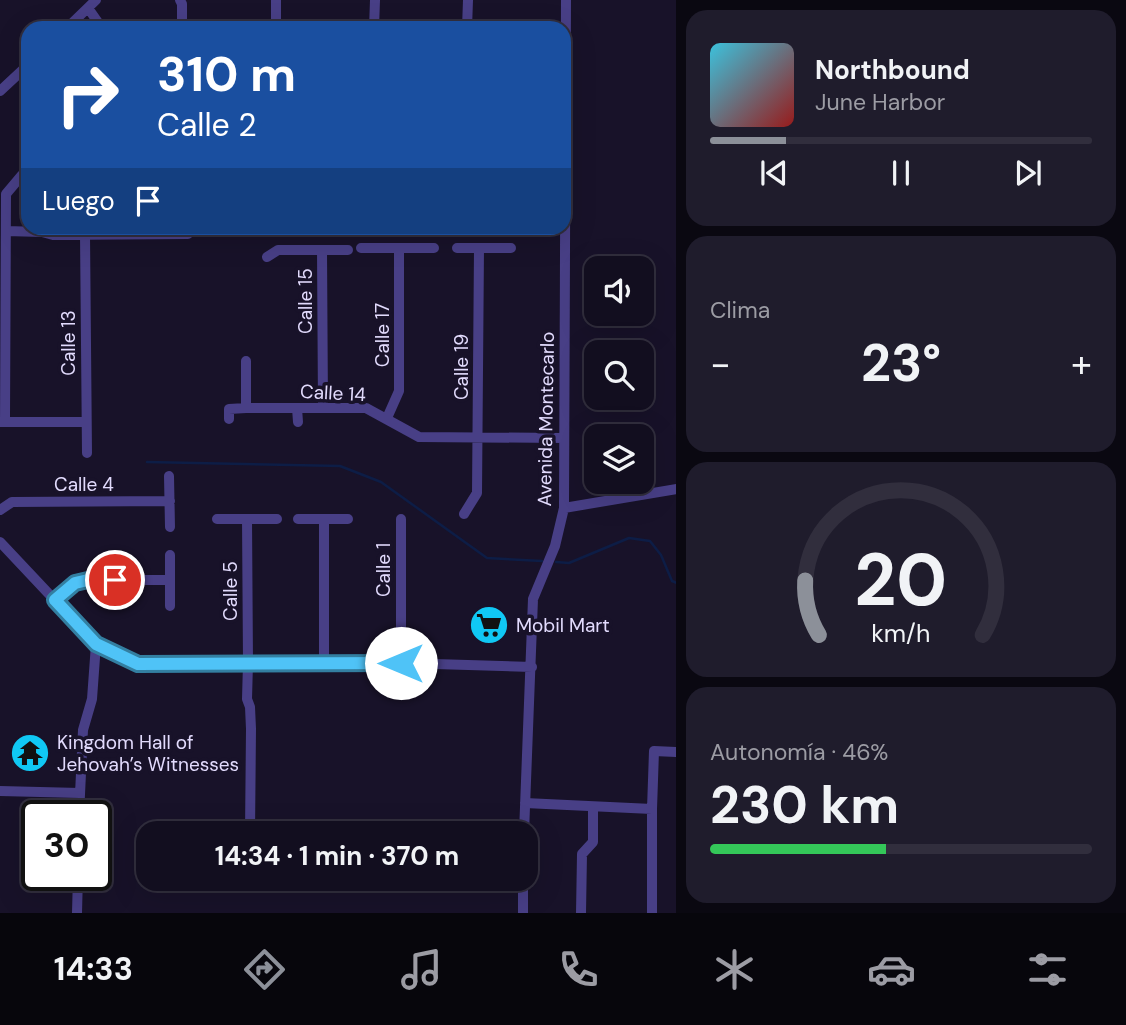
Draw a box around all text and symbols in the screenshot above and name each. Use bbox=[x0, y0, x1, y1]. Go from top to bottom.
text: 310 m bbox=[157, 42, 296, 106]
icon: right bbox=[42, 49, 133, 140]
text: Northbound bbox=[815, 53, 970, 87]
text: June Harbor bbox=[815, 87, 945, 117]
text: Calle 2 bbox=[157, 104, 257, 146]
icon: previous bbox=[755, 154, 793, 192]
icon: pause bbox=[882, 154, 920, 192]
icon: next bbox=[1009, 154, 1047, 192]
icon: arrive bbox=[129, 182, 167, 220]
text: Luego bbox=[42, 184, 115, 218]
map controls bbox=[584, 256, 654, 494]
button: sound bbox=[584, 256, 654, 326]
street label: Calle 15 bbox=[293, 268, 318, 334]
text: Clima bbox=[710, 295, 770, 325]
street label: Calle 17 bbox=[370, 303, 395, 367]
street label: Calle 13 bbox=[56, 310, 81, 376]
text: 23° bbox=[861, 329, 941, 397]
street label: Avenida Montecarlo bbox=[532, 331, 560, 507]
street label: Calle 19 bbox=[449, 334, 474, 400]
text: − bbox=[710, 339, 731, 389]
text: + bbox=[1071, 339, 1092, 389]
button: search bbox=[584, 340, 654, 410]
street label: Calle 14 bbox=[300, 379, 366, 407]
button: layers bbox=[584, 424, 654, 494]
street label: Calle 4 bbox=[54, 472, 114, 497]
text: 20 bbox=[855, 534, 947, 629]
street label: Calle 1 bbox=[371, 543, 396, 597]
pin bbox=[85, 550, 145, 610]
icon: arrive bbox=[96, 561, 134, 599]
street label: Calle 5 bbox=[218, 561, 243, 621]
supermarket icon: Mobil Mart bbox=[468, 604, 510, 646]
place label: Mobil Mart bbox=[516, 613, 610, 638]
text: km/h bbox=[871, 617, 931, 650]
position arrow bbox=[364, 626, 438, 700]
place label: Kingdom Hall of Jehovah’s Witnesses bbox=[57, 730, 239, 777]
temple icon: Kingdom Hall of Jehovah’s Witnesses bbox=[9, 732, 51, 774]
text: Autonomía · 46% bbox=[710, 737, 888, 767]
text: 230 km bbox=[710, 771, 899, 839]
speed limit sign: 30 bbox=[21, 800, 112, 891]
text: 14:34 · 1 min · 370 m bbox=[215, 839, 459, 873]
icon: directions bbox=[240, 945, 289, 994]
icon: music bbox=[397, 945, 446, 994]
icon: phone bbox=[554, 945, 603, 994]
icon: climate bbox=[710, 945, 759, 994]
icon: car bbox=[867, 945, 916, 994]
icon: filters bbox=[1023, 945, 1072, 994]
text: 14:33 bbox=[54, 948, 133, 990]

